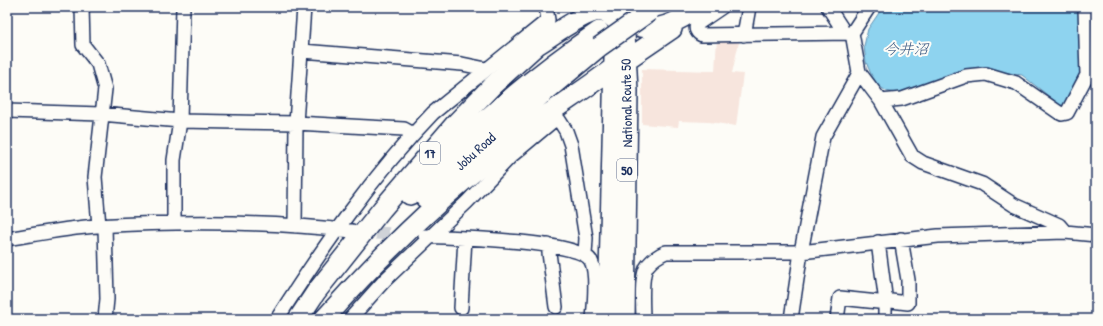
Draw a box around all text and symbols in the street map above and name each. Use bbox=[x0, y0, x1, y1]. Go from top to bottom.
water label: 今井沼 bbox=[883, 38, 930, 59]
street label: National Route 50 bbox=[616, 58, 636, 148]
street label: Jobu Road bbox=[451, 127, 500, 174]
road number: 17 bbox=[420, 142, 440, 164]
road number: 50 bbox=[617, 159, 637, 181]

